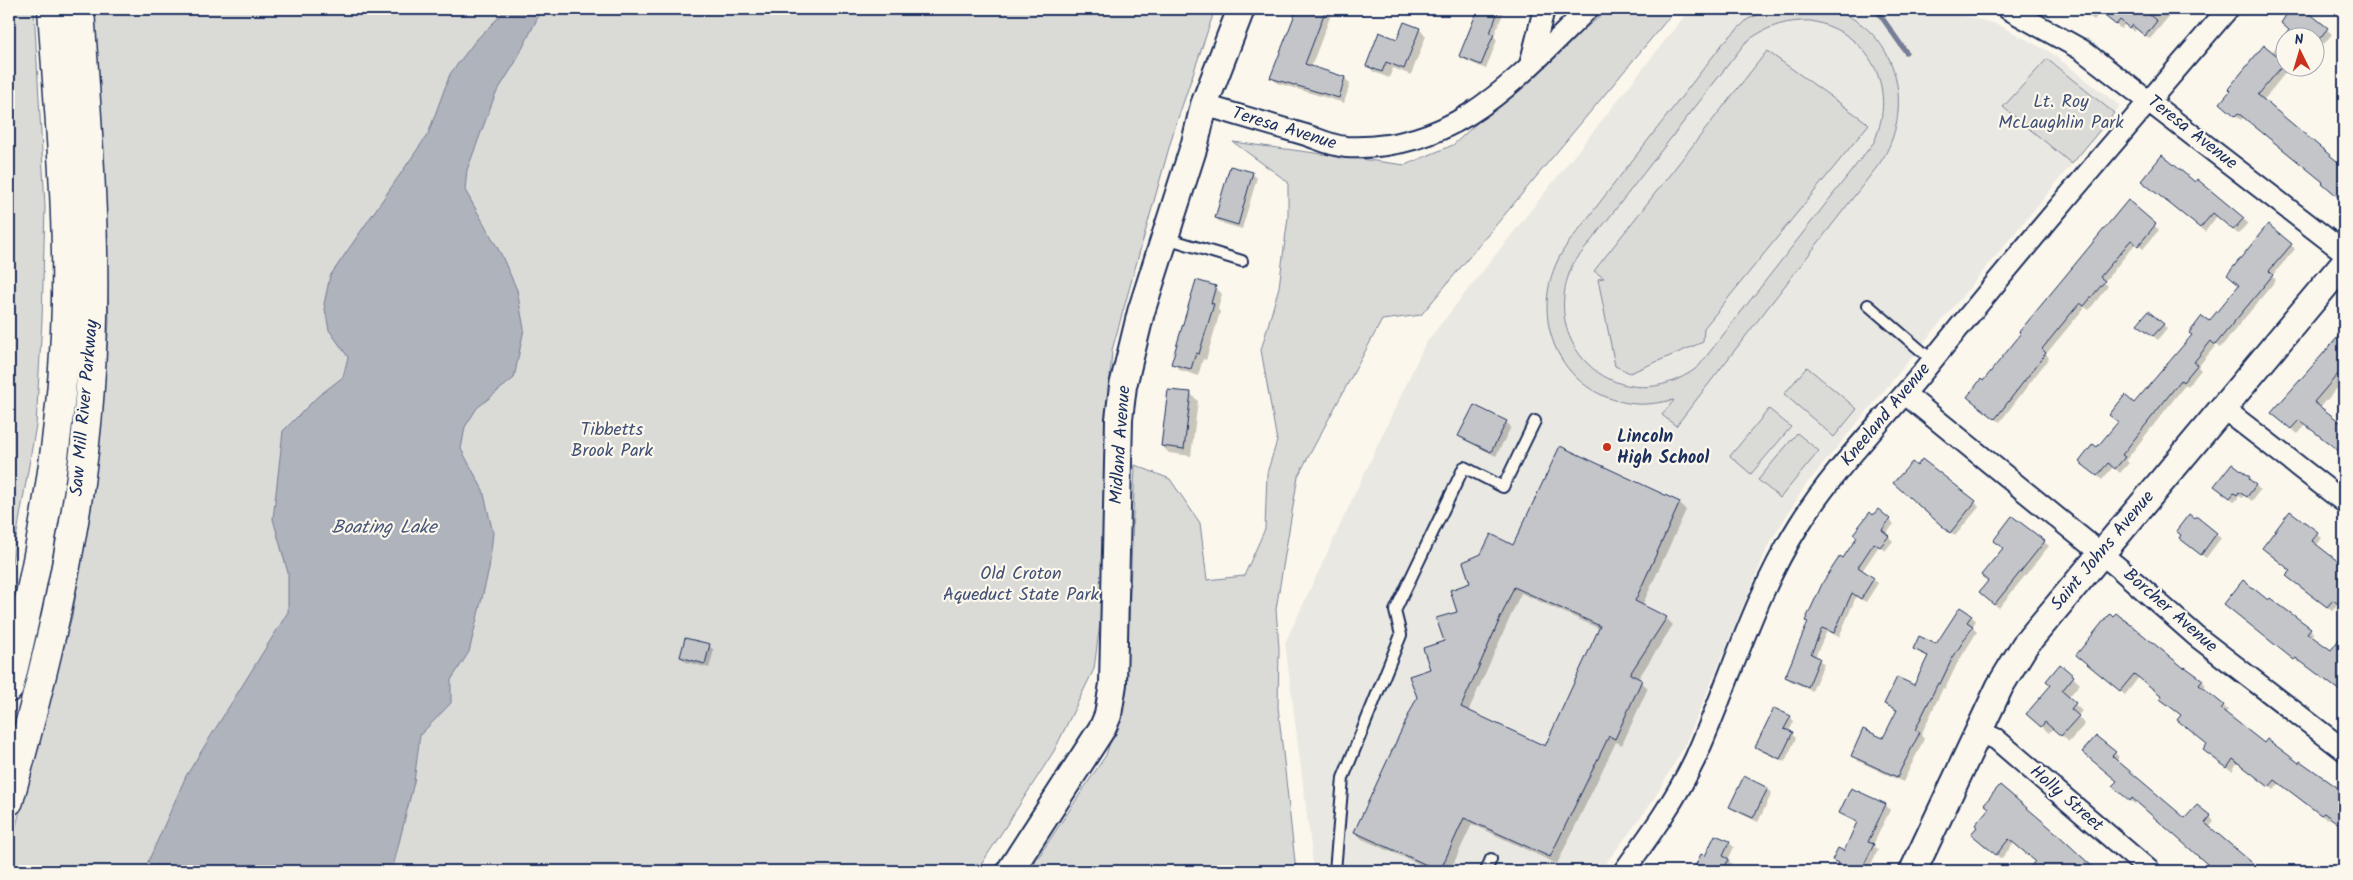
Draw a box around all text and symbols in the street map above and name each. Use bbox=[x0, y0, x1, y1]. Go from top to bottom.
north arrow bbox=[2276, 28, 2326, 78]
text: N bbox=[2294, 29, 2304, 51]
park label: Lt. Roy McLaughlin Park bbox=[1998, 88, 2124, 138]
street label: Teresa Avenue bbox=[2140, 88, 2244, 178]
street label: Teresa Avenue bbox=[1228, 99, 1340, 159]
street label: Saw Mill River Parkway bbox=[63, 318, 107, 497]
street label: Kneeland Avenue bbox=[1834, 357, 1938, 473]
street label: Midland Avenue bbox=[1102, 385, 1140, 505]
park label: Tibbetts Brook Park bbox=[571, 416, 654, 466]
place label: Lincoln High School bbox=[1617, 423, 1709, 473]
marker: Lincoln High School bbox=[1601, 441, 1613, 453]
street label: Saint Johns Avenue bbox=[2044, 484, 2162, 618]
water label: Boating Lake bbox=[331, 513, 439, 543]
park label: Old Croton Aqueduct State Park bbox=[943, 560, 1100, 610]
street label: Borcher Avenue bbox=[2116, 562, 2224, 660]
street label: Holly Street bbox=[2022, 758, 2110, 840]

